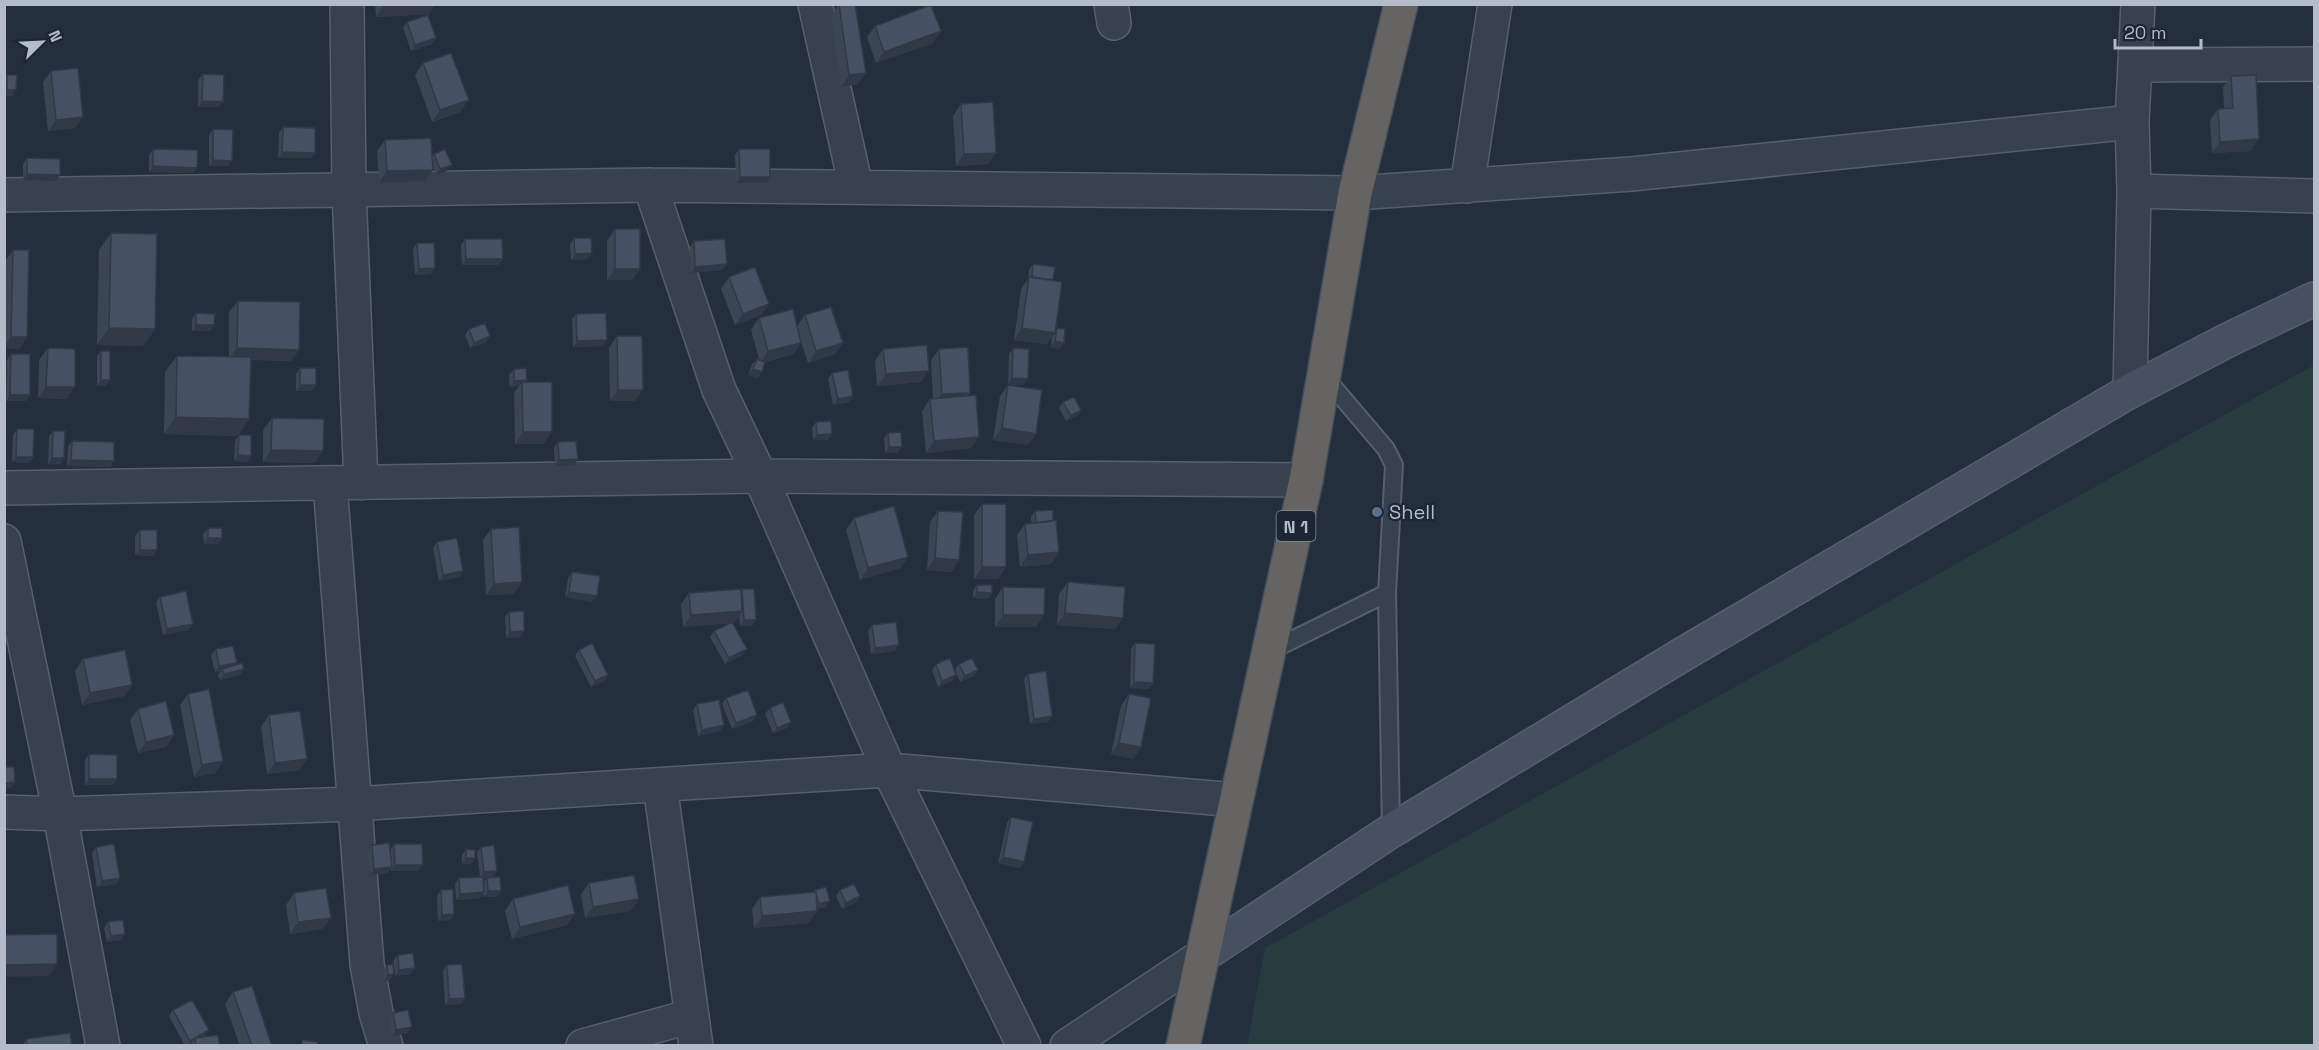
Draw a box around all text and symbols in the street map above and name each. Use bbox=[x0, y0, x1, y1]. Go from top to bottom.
north arrow bbox=[12, 12, 72, 72]
scale bar bbox=[2115, 12, 2200, 50]
text: 20 m bbox=[2124, 21, 2167, 44]
text: N bbox=[43, 27, 67, 45]
place label: Shell bbox=[1389, 499, 1435, 525]
marker: Shell bbox=[1370, 505, 1384, 519]
road number: N 1 bbox=[1276, 511, 1316, 541]

